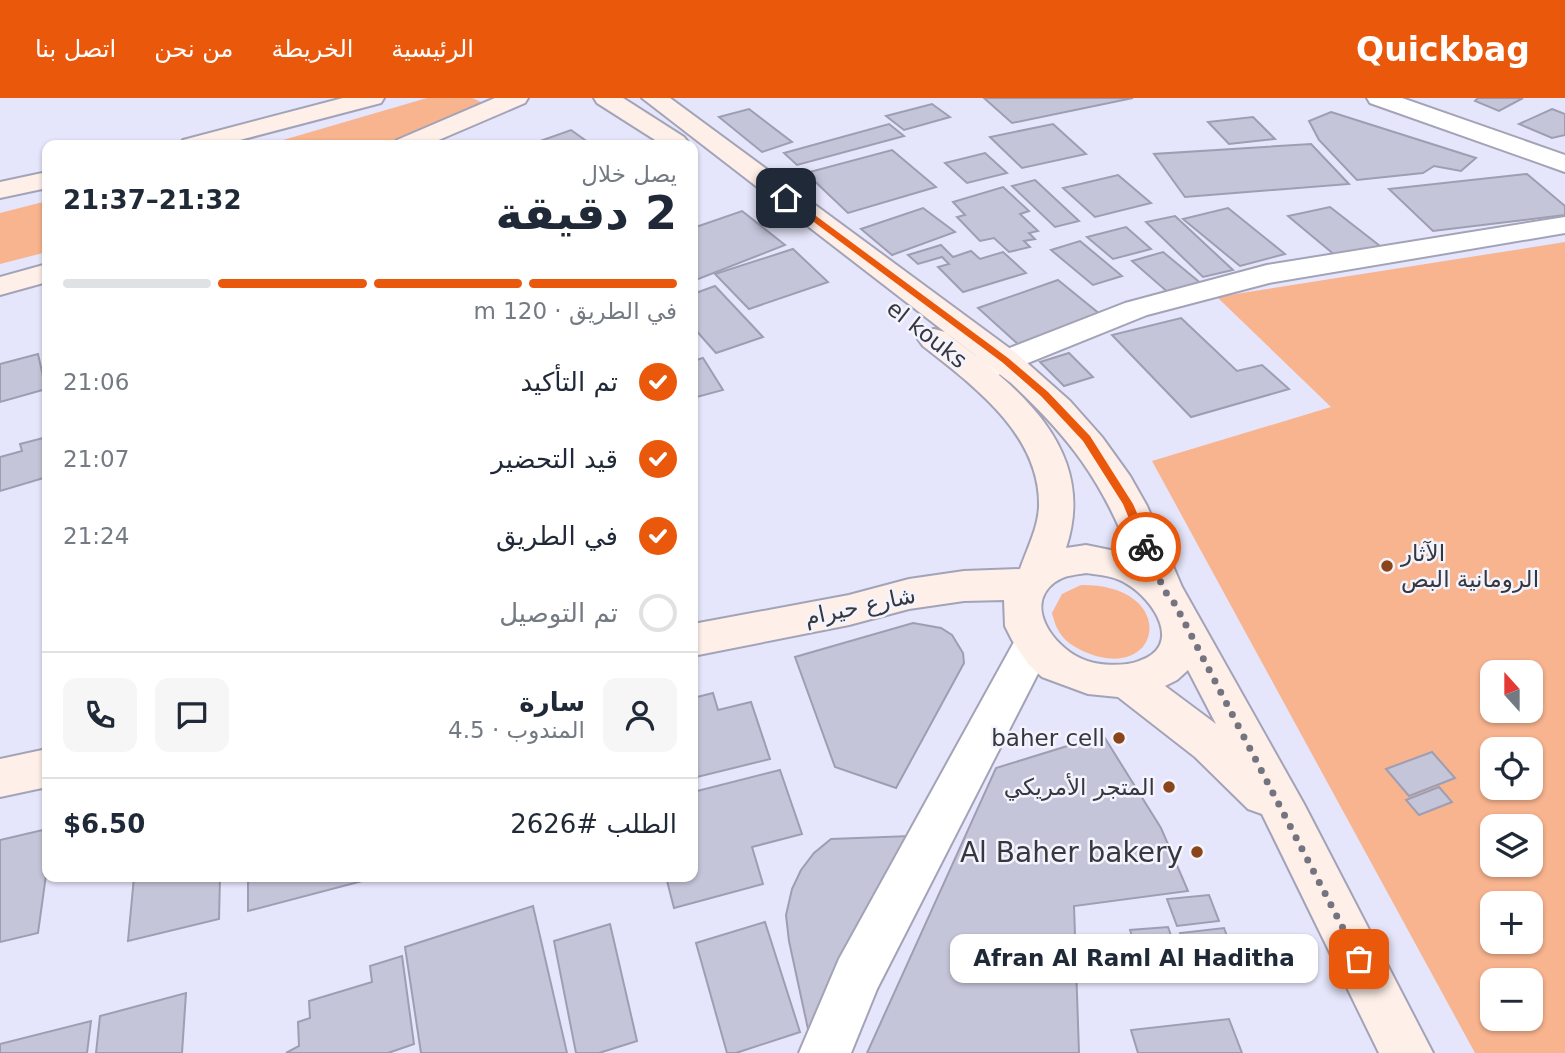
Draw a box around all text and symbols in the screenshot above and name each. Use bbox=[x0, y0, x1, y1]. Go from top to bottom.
text: Quickbag bbox=[1356, 30, 1530, 69]
text: اتصل بنا bbox=[35, 35, 116, 63]
text: من نحن bbox=[154, 35, 233, 63]
text: الخريطة bbox=[271, 35, 353, 63]
text: الرئيسية bbox=[391, 35, 474, 63]
text: يصل خلال bbox=[581, 161, 677, 187]
pin bbox=[756, 168, 816, 228]
icon: home bbox=[767, 179, 805, 217]
text: 21:32–21:37 bbox=[63, 185, 242, 215]
text: 2 دقيقة bbox=[495, 186, 677, 240]
street label: el kouks bbox=[882, 295, 972, 373]
text: في الطريق · 120 m bbox=[473, 298, 677, 324]
icon: check bbox=[639, 363, 677, 401]
text: تم التأكيد bbox=[520, 367, 618, 397]
text: 21:06 bbox=[63, 369, 129, 395]
icon: check bbox=[639, 440, 677, 478]
text: قيد التحضير bbox=[491, 444, 618, 474]
text: 21:07 bbox=[63, 446, 129, 472]
courier bbox=[1111, 512, 1181, 582]
icon: check bbox=[639, 517, 677, 555]
text: في الطريق bbox=[496, 521, 618, 551]
text: 21:24 bbox=[63, 523, 129, 549]
icon: bike bbox=[1127, 528, 1165, 566]
place label: الآثار الرومانية البص bbox=[1400, 540, 1539, 593]
marker: الآثار الرومانية البص bbox=[1379, 558, 1395, 574]
street label: شارع حيرام bbox=[802, 582, 918, 631]
text: تم التوصيل bbox=[499, 598, 618, 628]
north arrow bbox=[1480, 660, 1544, 723]
map controls bbox=[1480, 660, 1543, 1031]
button: phone bbox=[63, 678, 137, 752]
button: chat bbox=[155, 678, 229, 752]
button: person bbox=[603, 678, 677, 752]
text: سارة bbox=[519, 687, 585, 717]
text: المندوب · 4.5 bbox=[448, 717, 585, 743]
place label: baher cell bbox=[991, 725, 1105, 751]
marker: baher cell bbox=[1111, 730, 1127, 746]
button: locate bbox=[1480, 737, 1543, 800]
place label: المتجر الأمريكي bbox=[1004, 773, 1155, 801]
marker: المتجر الأمريكي bbox=[1161, 779, 1177, 795]
text: $6.50 bbox=[63, 809, 145, 839]
text: الطلب #2626 bbox=[510, 809, 677, 839]
button: layers bbox=[1480, 814, 1543, 877]
place label: Al Baher bakery bbox=[960, 836, 1183, 869]
marker: Al Baher bakery bbox=[1189, 844, 1205, 860]
button: + bbox=[1480, 891, 1543, 954]
pin bbox=[1329, 929, 1389, 989]
callout: Afran Al Raml Al Haditha bbox=[950, 934, 1317, 984]
icon: bag bbox=[1340, 940, 1378, 978]
text: Afran Al Raml Al Haditha bbox=[973, 945, 1295, 971]
button: − bbox=[1480, 968, 1543, 1031]

